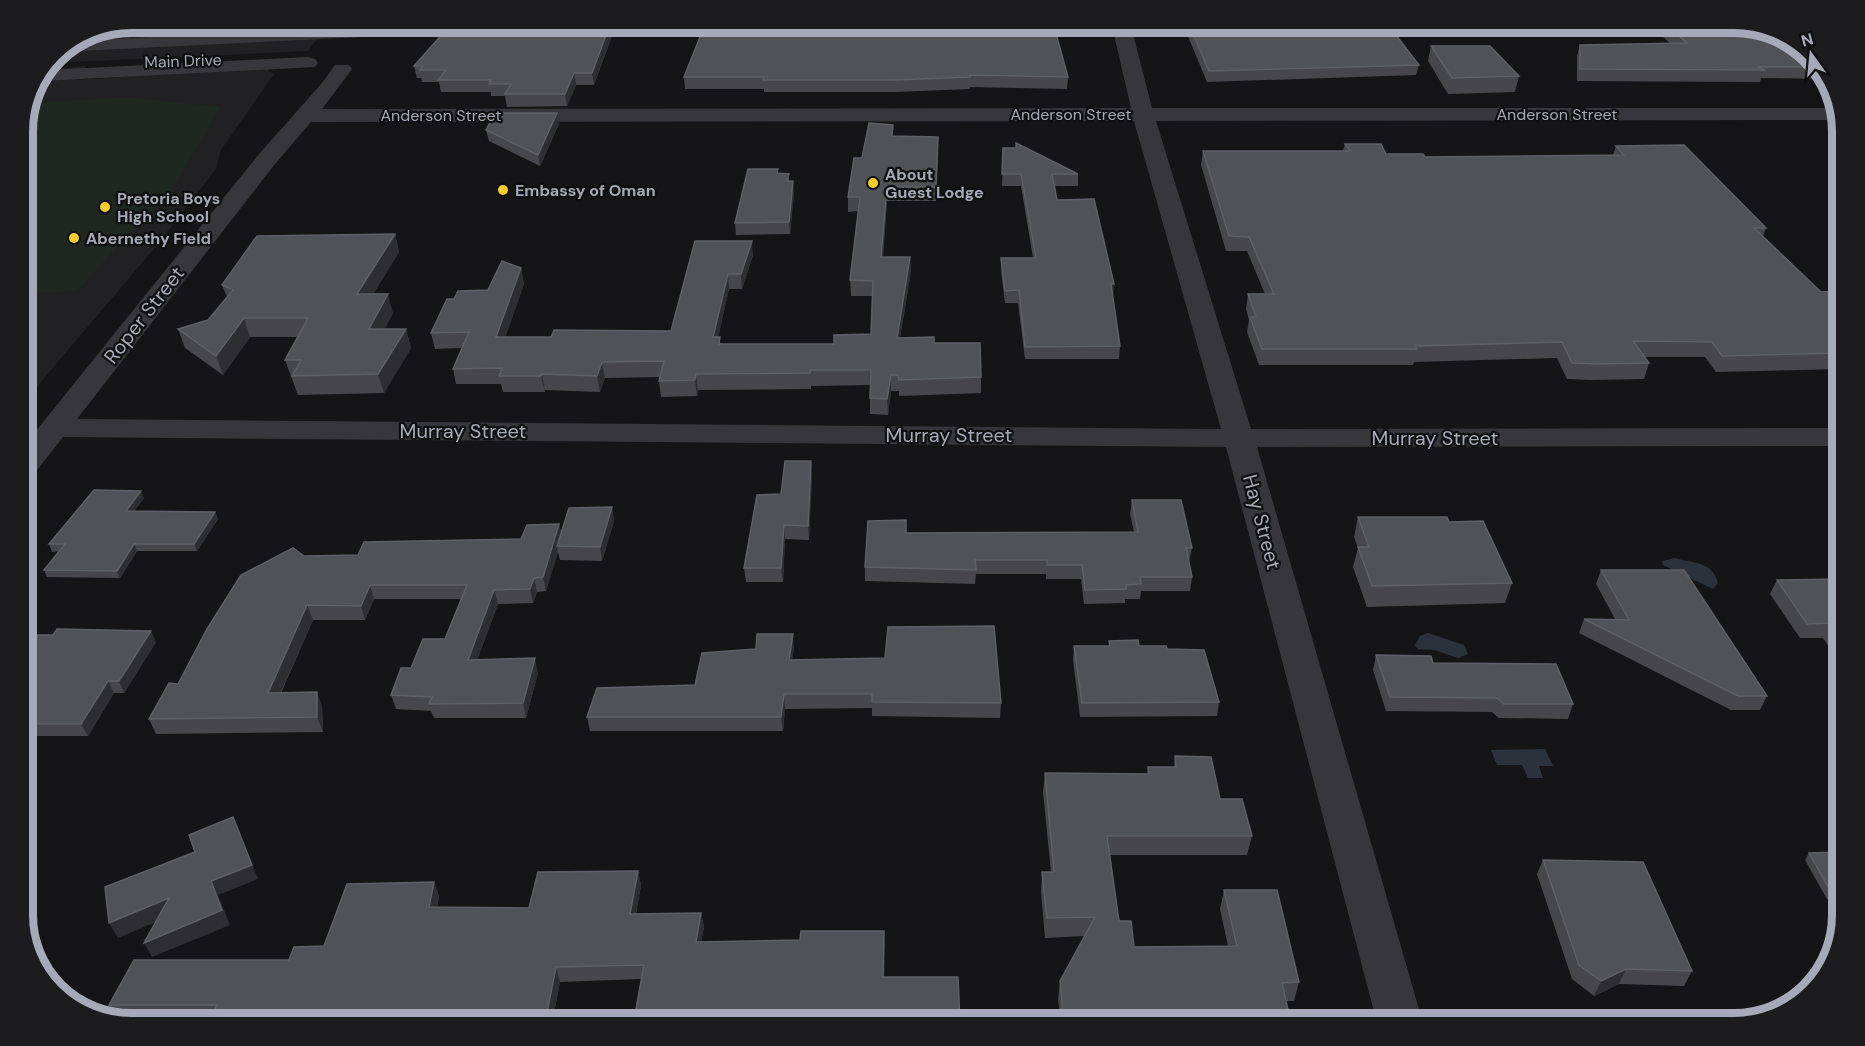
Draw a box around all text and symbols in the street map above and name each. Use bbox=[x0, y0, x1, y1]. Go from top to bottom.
north arrow bbox=[1781, 24, 1841, 84]
text: N bbox=[1799, 28, 1816, 52]
street label: Main Drive bbox=[144, 49, 222, 73]
street label: Anderson Street bbox=[1010, 104, 1132, 125]
street label: Anderson Street bbox=[1496, 104, 1618, 125]
street label: Anderson Street bbox=[380, 105, 502, 126]
place label: About Guest Lodge bbox=[885, 164, 984, 203]
marker: About Guest Lodge bbox=[866, 176, 880, 190]
place label: Embassy of Oman bbox=[515, 180, 656, 201]
marker: Embassy of Oman bbox=[496, 183, 510, 197]
place label: Pretoria Boys High School bbox=[117, 188, 220, 227]
marker: Pretoria Boys High School bbox=[98, 200, 112, 214]
place label: Abernethy Field bbox=[86, 228, 211, 249]
marker: Abernethy Field bbox=[67, 231, 81, 245]
street label: Roper Street bbox=[98, 261, 190, 369]
street label: Murray Street bbox=[400, 418, 527, 444]
street label: Murray Street bbox=[886, 422, 1013, 448]
street label: Murray Street bbox=[1372, 425, 1499, 451]
street label: Hay Street bbox=[1237, 472, 1287, 573]

